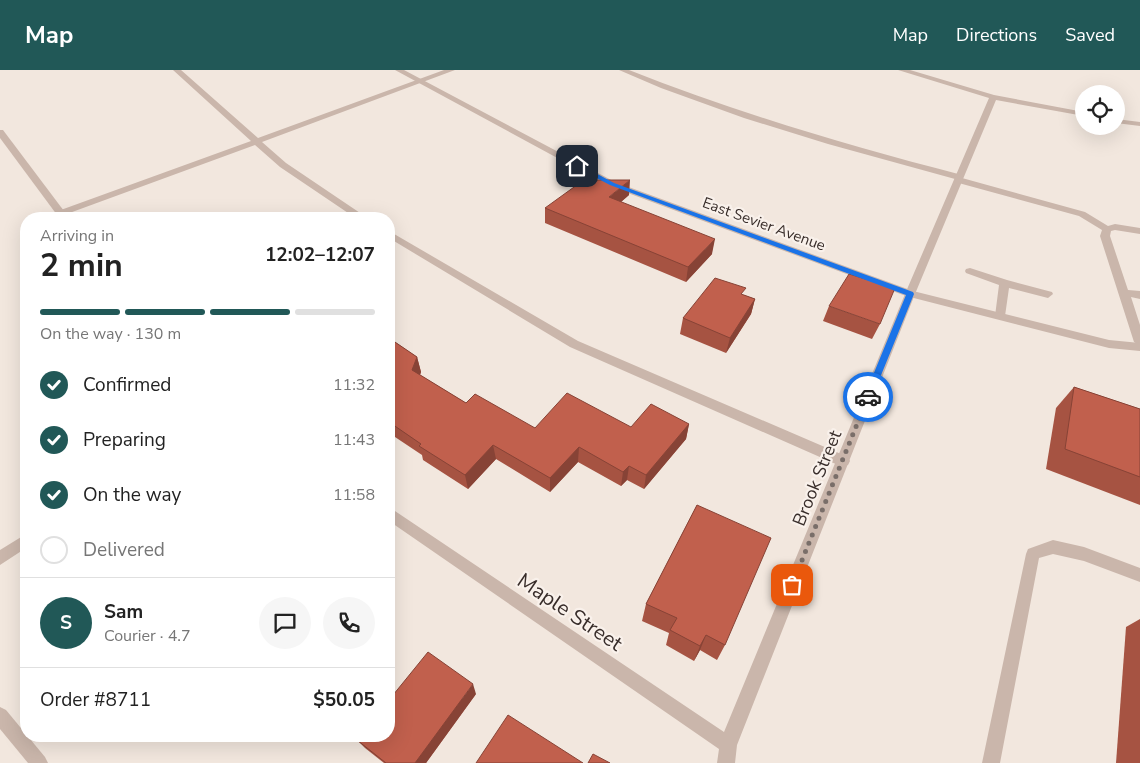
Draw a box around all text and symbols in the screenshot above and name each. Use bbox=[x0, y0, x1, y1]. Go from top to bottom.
text: Map bbox=[25, 19, 73, 51]
text: Map bbox=[893, 23, 928, 47]
text: Directions bbox=[956, 23, 1037, 47]
text: Saved bbox=[1065, 23, 1115, 47]
map controls bbox=[1075, 85, 1125, 135]
button: locate bbox=[1075, 85, 1125, 135]
pin bbox=[556, 145, 598, 187]
icon: home bbox=[563, 152, 591, 180]
street label: East Sevier Avenue bbox=[700, 192, 828, 256]
text: Arriving in bbox=[40, 225, 114, 247]
text: 12:02–12:07 bbox=[265, 242, 375, 268]
text: 2 min bbox=[40, 244, 123, 287]
text: On the way · 130 m bbox=[40, 323, 181, 345]
icon: check bbox=[40, 371, 68, 399]
text: Confirmed bbox=[83, 372, 171, 398]
courier bbox=[843, 372, 893, 422]
text: 11:32 bbox=[333, 374, 375, 396]
icon: car bbox=[854, 383, 882, 411]
icon: check bbox=[40, 426, 68, 454]
street label: Brook Street bbox=[787, 426, 847, 529]
text: Preparing bbox=[83, 427, 166, 453]
text: 11:43 bbox=[333, 429, 375, 451]
icon: check bbox=[40, 481, 68, 509]
text: On the way bbox=[83, 482, 181, 508]
text: 11:58 bbox=[333, 484, 375, 506]
text: Delivered bbox=[83, 537, 165, 563]
pin bbox=[771, 564, 813, 606]
street label: Maple Street bbox=[512, 566, 629, 658]
icon: bag bbox=[778, 571, 806, 599]
button: chat bbox=[259, 597, 311, 649]
button: phone bbox=[323, 597, 375, 649]
text: Sam bbox=[104, 599, 143, 625]
text: S bbox=[60, 610, 72, 636]
text: Courier · 4.7 bbox=[104, 625, 190, 647]
text: Order #8711 bbox=[40, 687, 151, 713]
text: $50.05 bbox=[313, 687, 375, 713]

